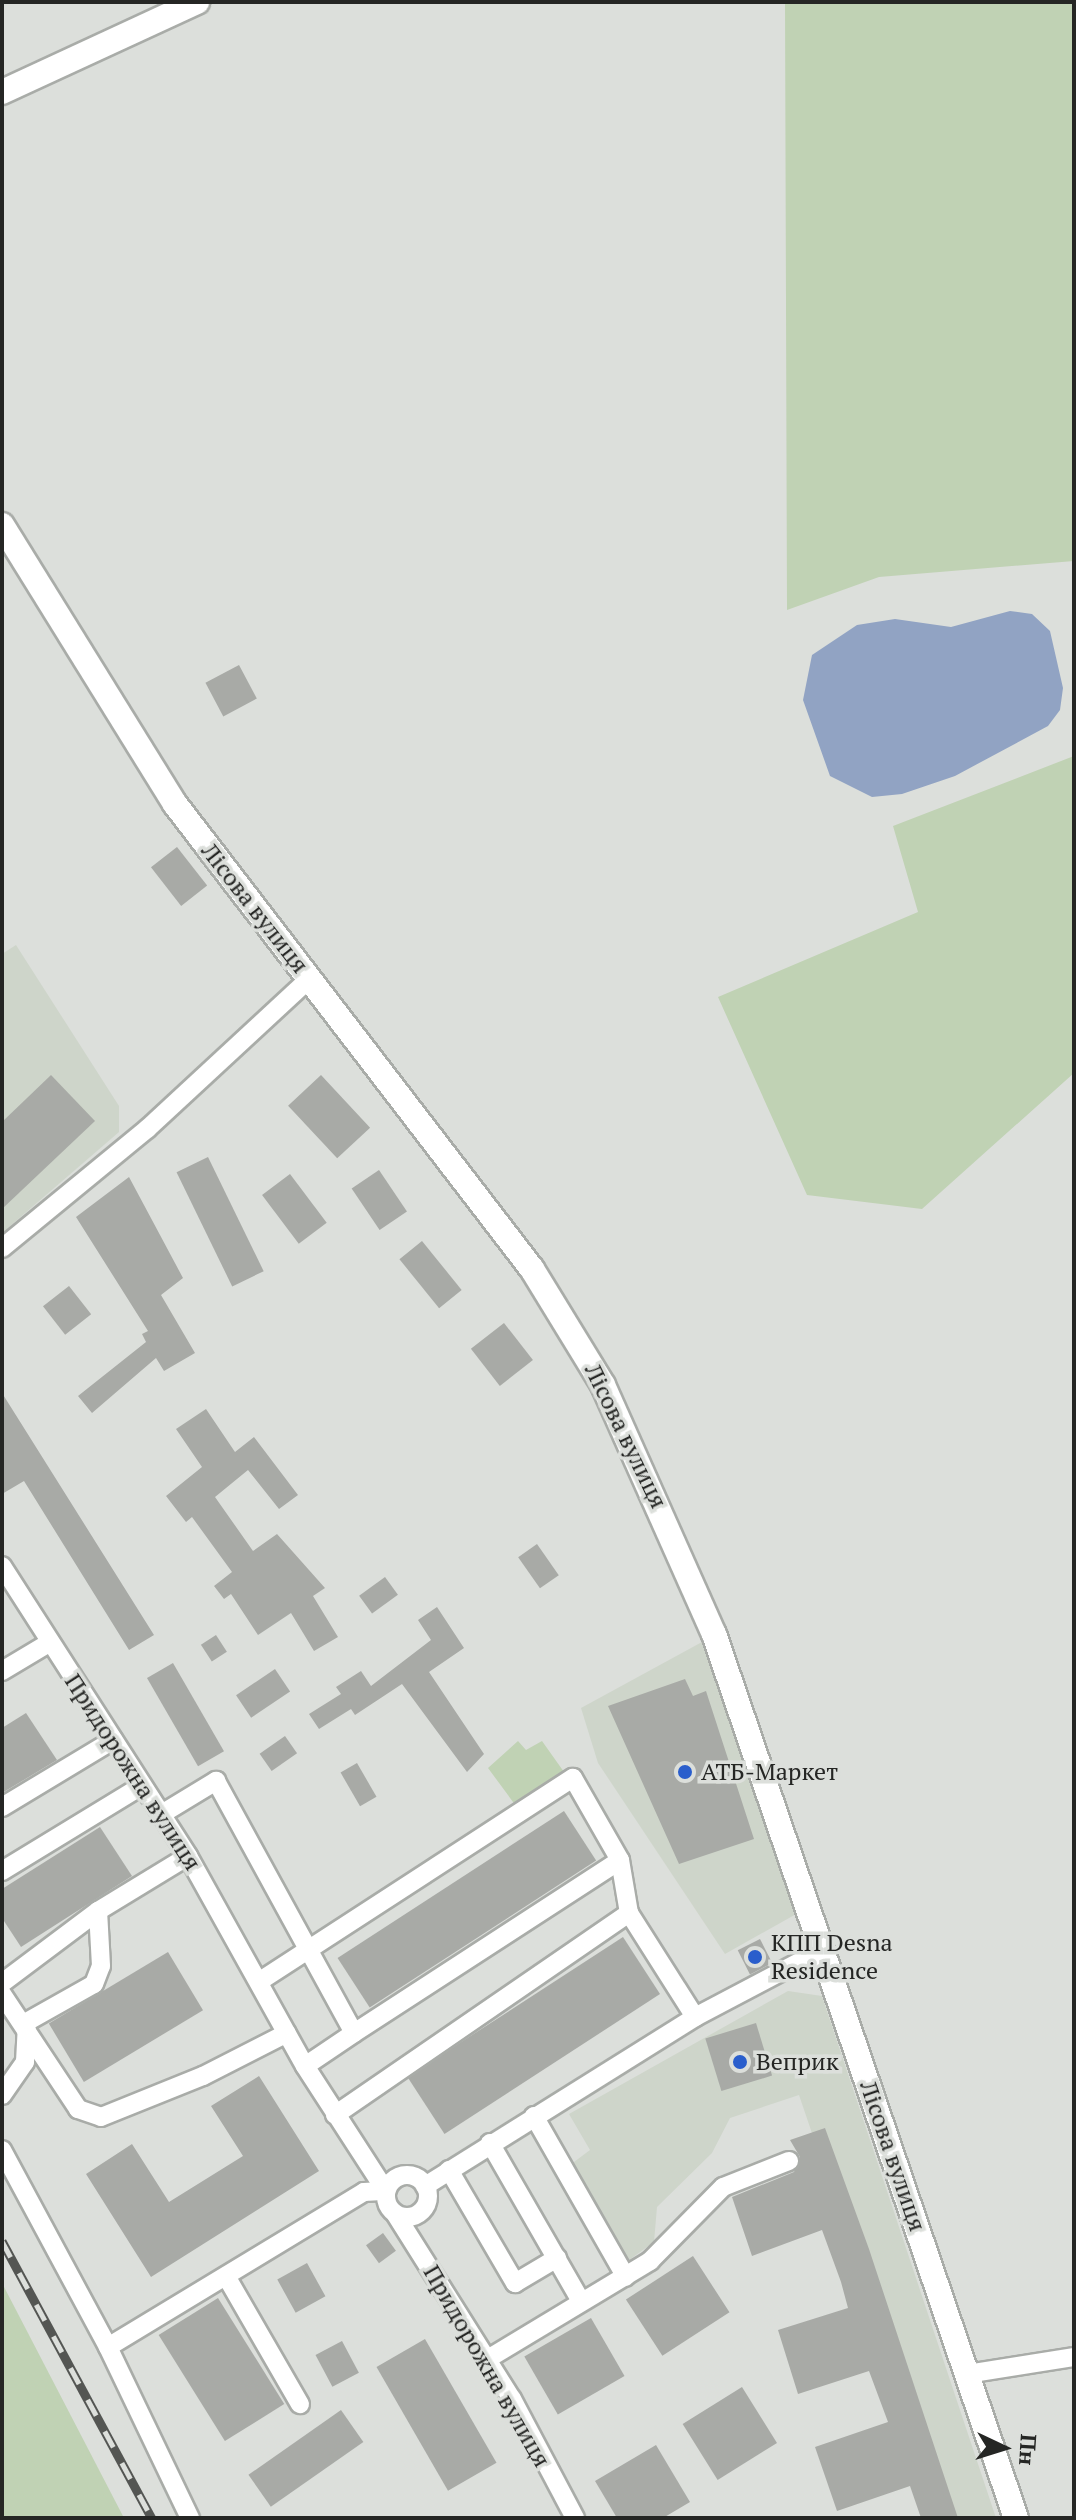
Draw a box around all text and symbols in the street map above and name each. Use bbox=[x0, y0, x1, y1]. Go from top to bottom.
street label: Лісова вулиця bbox=[195, 837, 315, 979]
street label: Лісова вулиця bbox=[579, 1359, 673, 1513]
street label: Придорожна вулиця bbox=[59, 1668, 207, 1876]
place label: АТБ-Маркет bbox=[701, 1758, 838, 1786]
marker: АТБ-Маркет bbox=[676, 1763, 694, 1781]
place label: КПП Desna Residence bbox=[771, 1929, 893, 1985]
marker: КПП Desna Residence bbox=[746, 1948, 764, 1966]
place label: Веприк bbox=[756, 2048, 839, 2076]
marker: Веприк bbox=[731, 2053, 749, 2071]
street label: Лісова вулиця bbox=[854, 2077, 932, 2235]
street label: Придорожна вулиця bbox=[417, 2260, 557, 2472]
north arrow bbox=[964, 2408, 1044, 2488]
text: Пн bbox=[1013, 2433, 1044, 2466]

